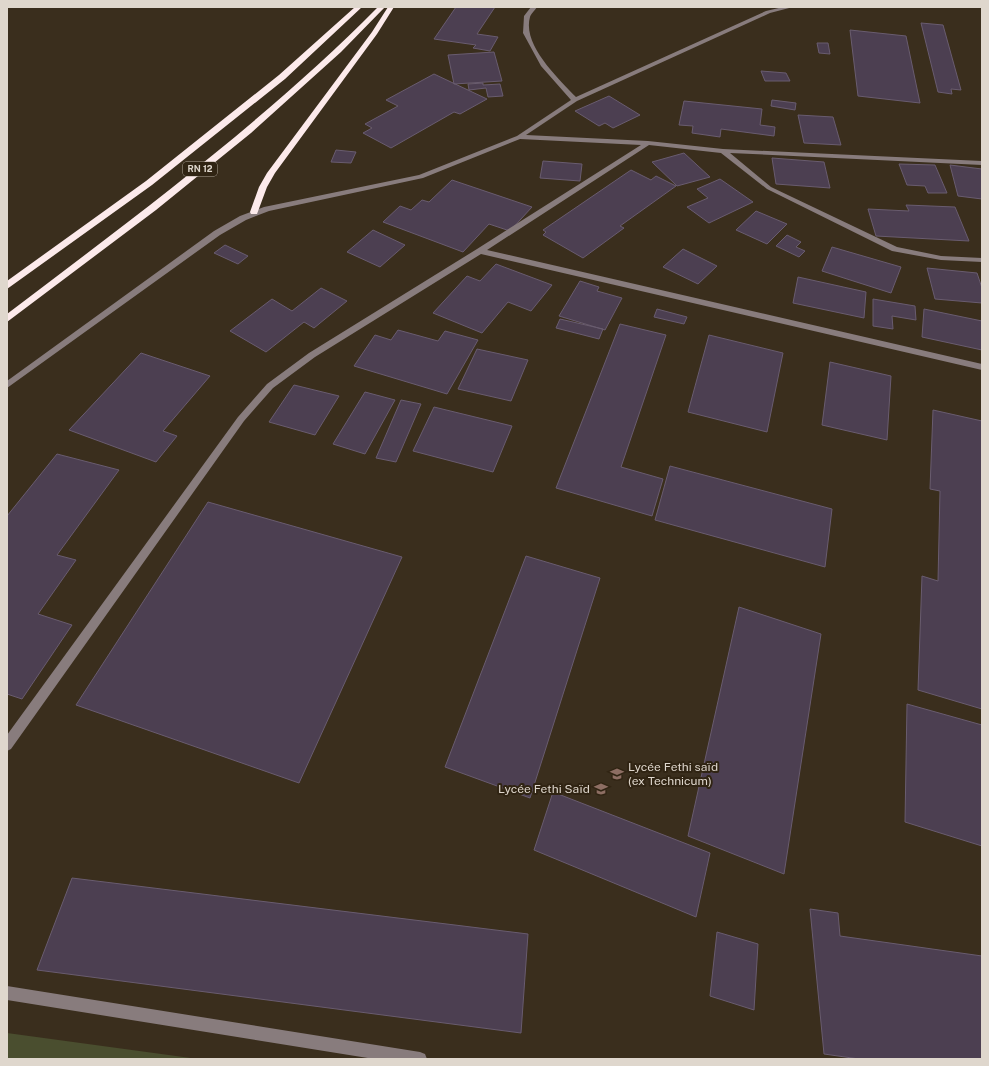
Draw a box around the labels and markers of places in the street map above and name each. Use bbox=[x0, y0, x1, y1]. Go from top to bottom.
place label: Lycée Fethi saïd (ex Technicum) bbox=[628, 760, 718, 788]
school or university icon: Lycée Fethi saïd (ex Technicum) bbox=[609, 766, 625, 782]
school or university icon: Lycée Fethi Saïd bbox=[593, 781, 609, 797]
place label: Lycée Fethi Saïd bbox=[498, 782, 590, 796]

